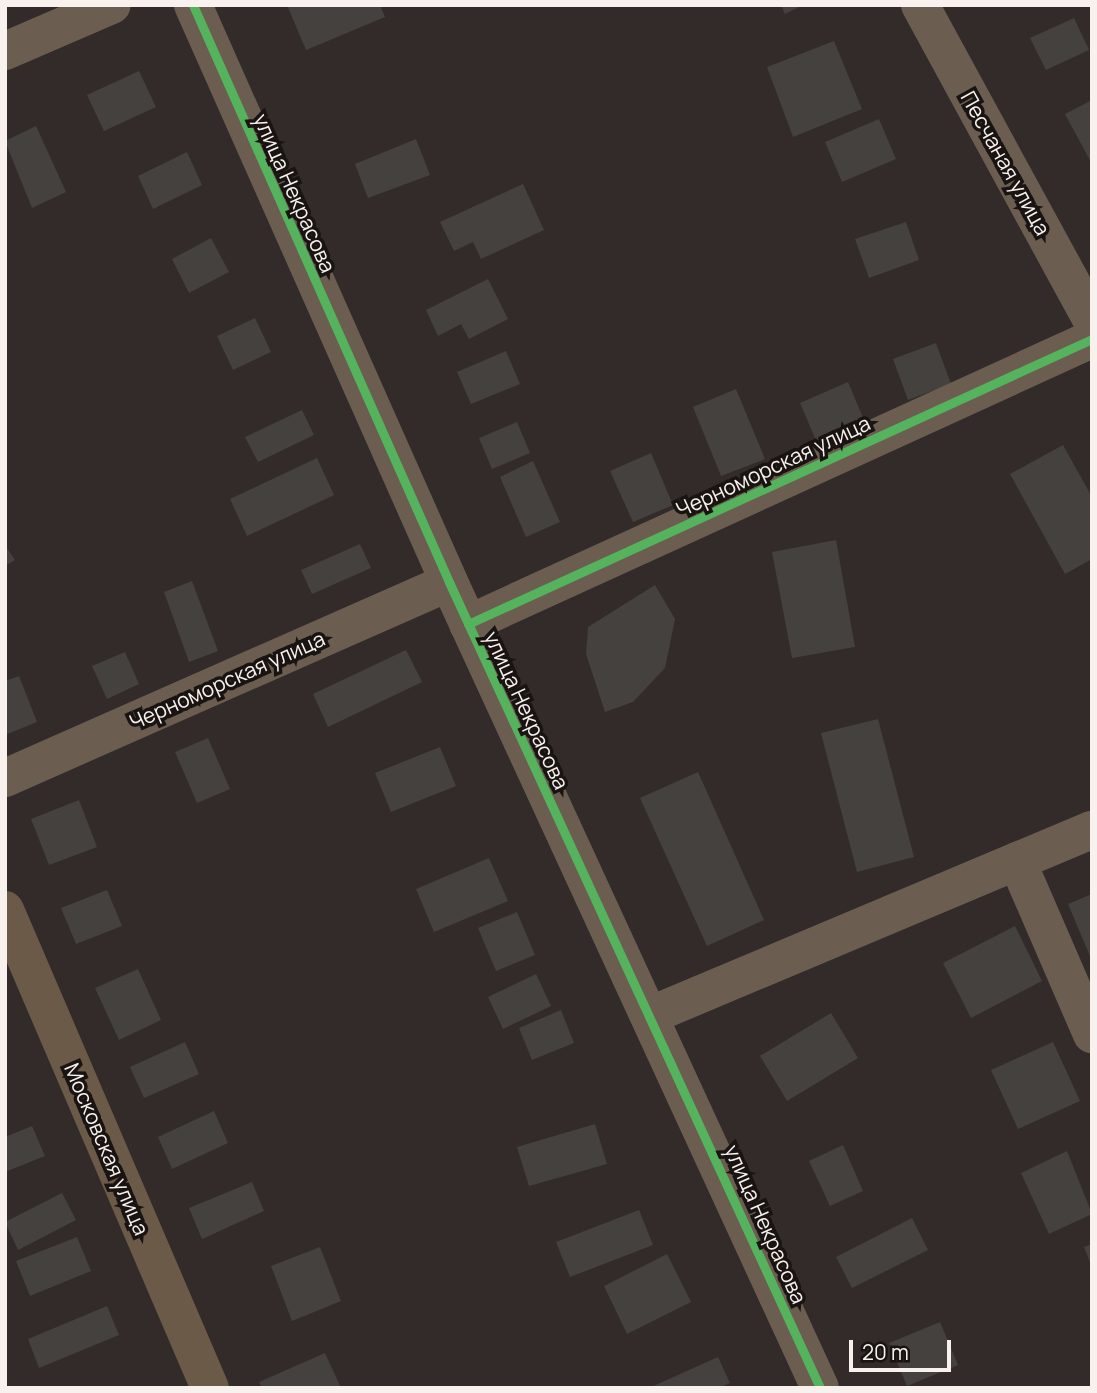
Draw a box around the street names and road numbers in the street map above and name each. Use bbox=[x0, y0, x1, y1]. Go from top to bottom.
street label: Песчаная улица bbox=[956, 87, 1056, 239]
street label: улица Некрасова bbox=[249, 110, 341, 276]
street label: Черноморская улица bbox=[672, 410, 874, 522]
street label: Черноморская улица bbox=[125, 626, 329, 734]
street label: улица Некрасова bbox=[479, 627, 575, 793]
street label: Московская улица bbox=[59, 1059, 155, 1239]
street label: улица Некрасова bbox=[720, 1141, 812, 1307]

